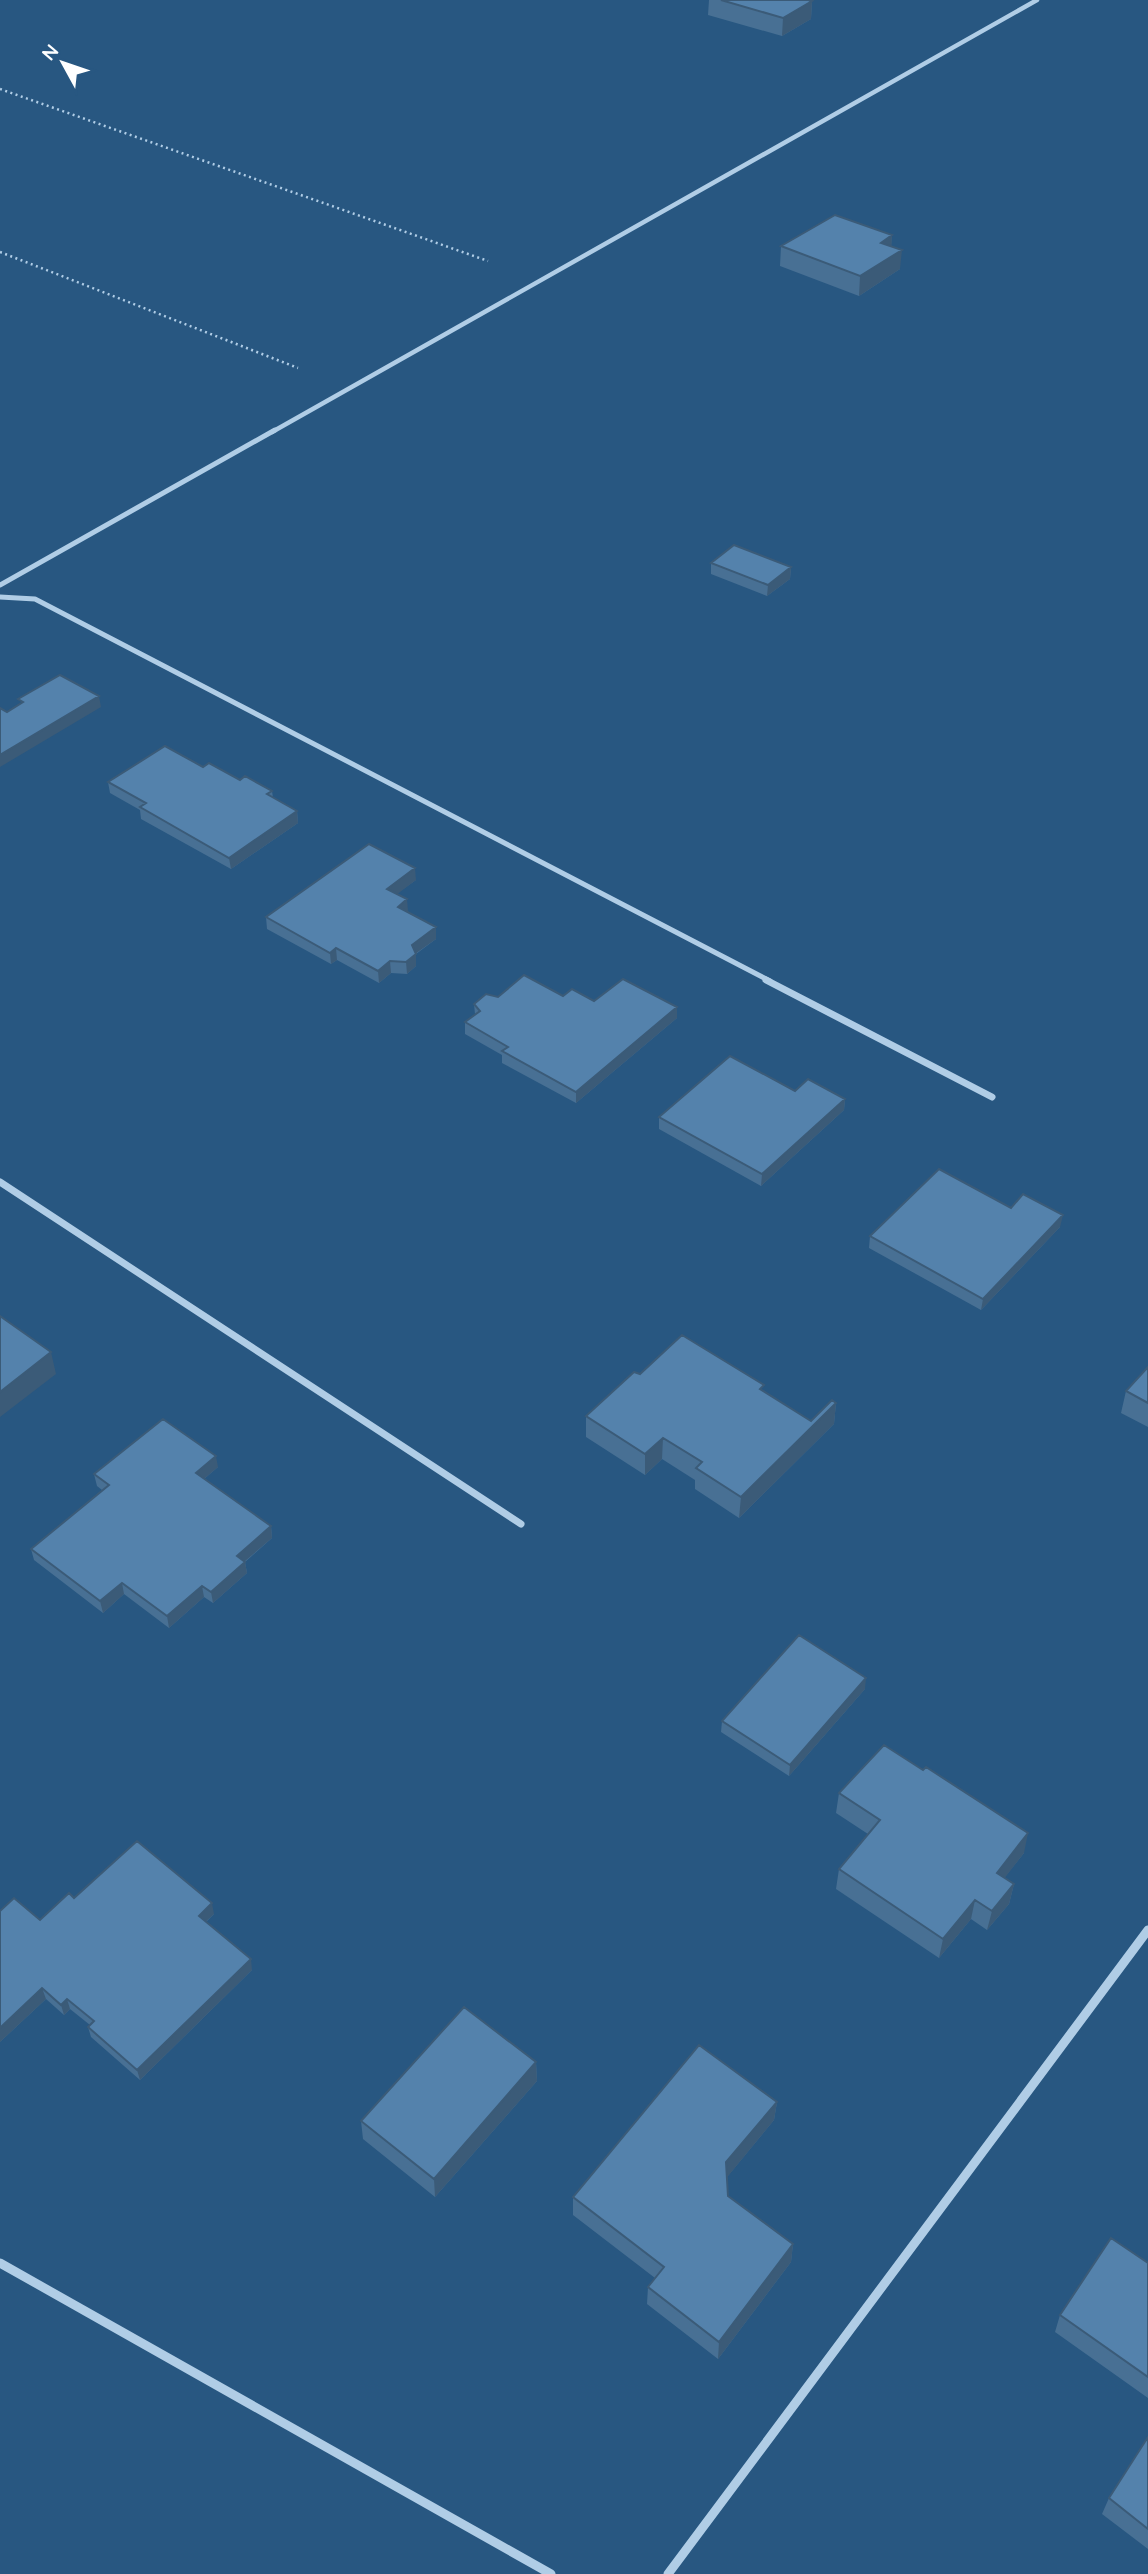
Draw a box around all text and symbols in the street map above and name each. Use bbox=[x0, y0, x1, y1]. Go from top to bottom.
north arrow bbox=[28, 28, 98, 98]
text: N bbox=[36, 39, 64, 65]

